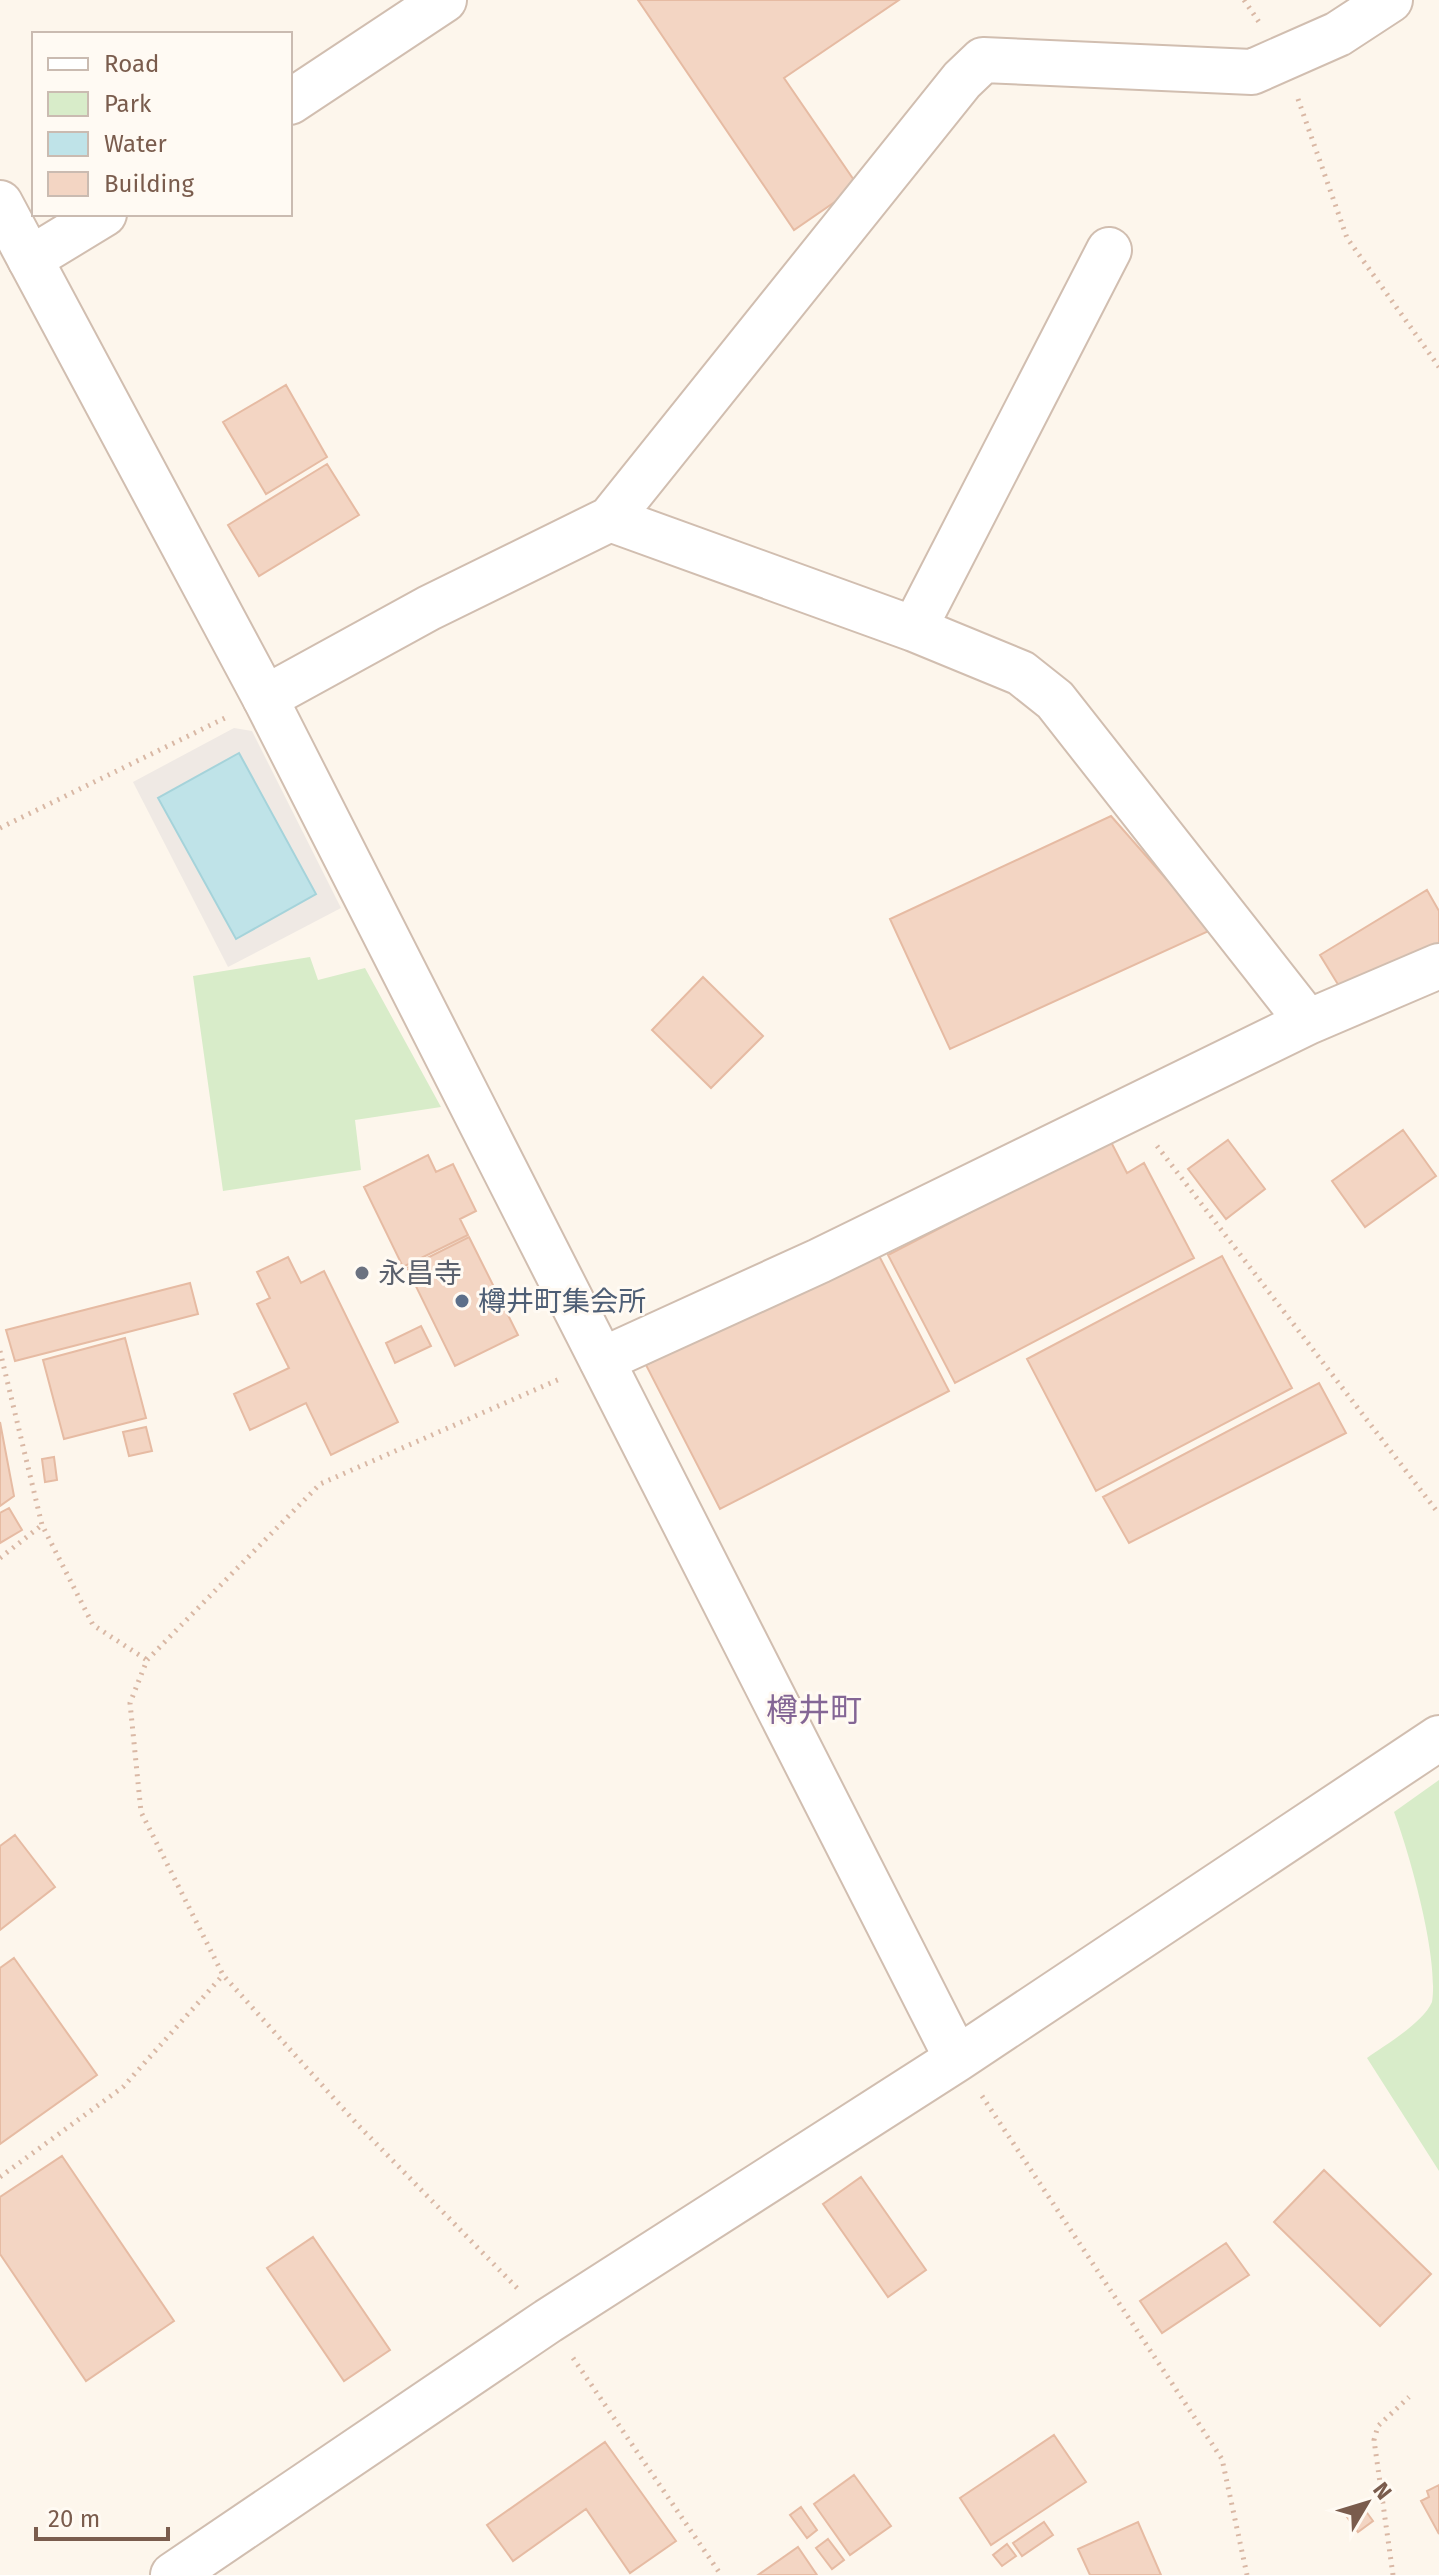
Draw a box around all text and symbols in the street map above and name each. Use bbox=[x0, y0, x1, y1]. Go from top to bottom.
legend bbox=[32, 32, 292, 216]
text: Road bbox=[104, 50, 159, 78]
text: Park bbox=[104, 90, 152, 118]
text: Water bbox=[104, 130, 168, 158]
text: Building bbox=[104, 170, 194, 198]
place label: 永昌寺 bbox=[378, 1257, 462, 1290]
marker: 永昌寺 bbox=[353, 1264, 371, 1282]
place label: 樽井町集会所 bbox=[478, 1285, 646, 1318]
marker: 樽井町集会所 bbox=[453, 1292, 471, 1310]
district label: 樽井町 bbox=[766, 1691, 862, 1729]
north arrow bbox=[1327, 2463, 1407, 2543]
text: N bbox=[1367, 2477, 1397, 2505]
scale bar bbox=[36, 2491, 168, 2541]
text: 20 m bbox=[48, 2505, 100, 2533]

